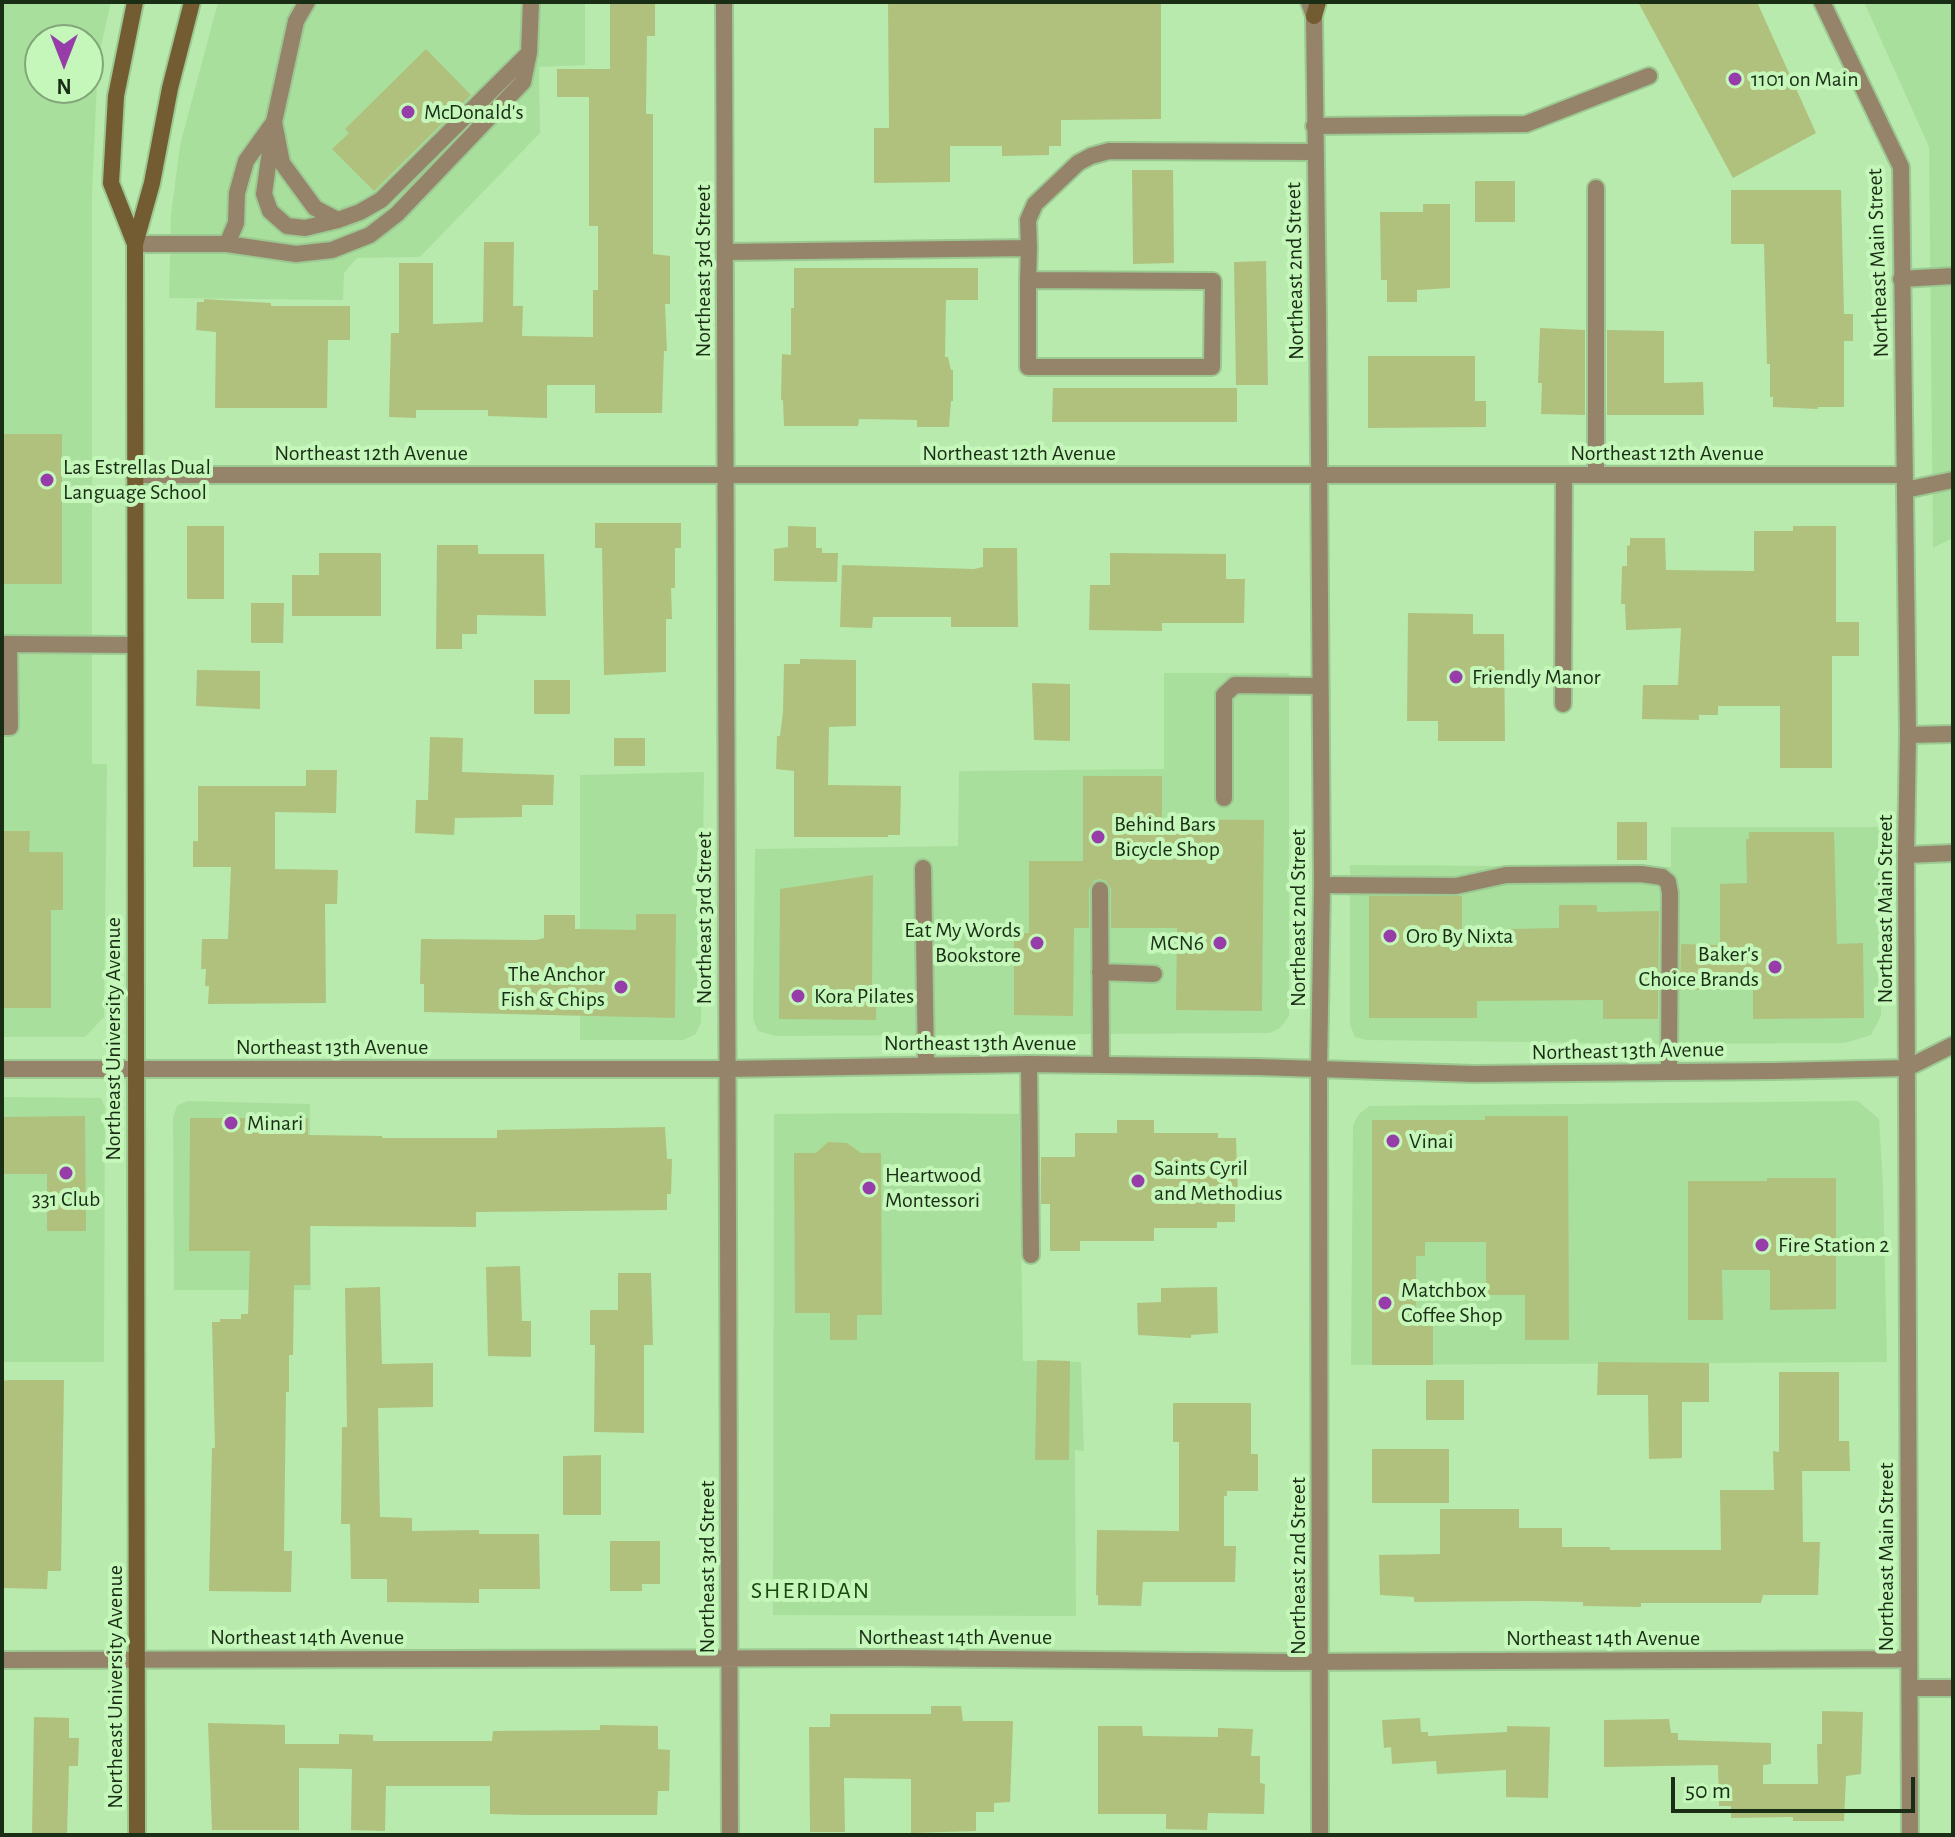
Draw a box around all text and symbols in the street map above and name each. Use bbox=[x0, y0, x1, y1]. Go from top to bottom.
north arrow bbox=[24, 24, 104, 104]
place label: 1101 on Main bbox=[1751, 66, 1858, 92]
marker: 1101 on Main bbox=[1726, 70, 1744, 88]
text: N bbox=[56, 75, 72, 97]
place label: McDonald's bbox=[424, 99, 524, 125]
marker: McDonald's bbox=[399, 103, 417, 121]
street label: Northeast Main Street bbox=[1862, 168, 1894, 358]
street label: Northeast 2nd Street bbox=[1280, 182, 1310, 360]
street label: Northeast 3rd Street bbox=[690, 185, 716, 357]
street label: Northeast 12th Avenue bbox=[274, 440, 468, 466]
street label: Northeast 12th Avenue bbox=[922, 440, 1116, 466]
street label: Northeast 12th Avenue bbox=[1570, 440, 1764, 466]
place label: Las Estrellas Dual Language School bbox=[63, 454, 211, 506]
marker: Las Estrellas Dual Language School bbox=[38, 471, 56, 489]
place label: Friendly Manor bbox=[1472, 664, 1601, 690]
marker: Friendly Manor bbox=[1447, 668, 1465, 686]
place label: Behind Bars Bicycle Shop bbox=[1114, 811, 1220, 862]
street label: Northeast Main Street bbox=[1872, 814, 1898, 1004]
marker: Behind Bars Bicycle Shop bbox=[1089, 828, 1107, 846]
street label: Northeast 2nd Street bbox=[1285, 829, 1311, 1007]
street label: Northeast 3rd Street bbox=[691, 832, 717, 1004]
street label: Northeast University Avenue bbox=[100, 917, 126, 1161]
place label: Eat My Words Bookstore bbox=[904, 917, 1021, 968]
place label: Oro By Nixta bbox=[1406, 923, 1513, 949]
marker: Oro By Nixta bbox=[1381, 927, 1399, 945]
place label: MCN6 bbox=[1150, 930, 1204, 956]
marker: Eat My Words Bookstore bbox=[1028, 934, 1046, 952]
marker: MCN6 bbox=[1211, 934, 1229, 952]
place label: Baker's Choice Brands bbox=[1638, 941, 1759, 992]
marker: Baker's Choice Brands bbox=[1766, 958, 1784, 976]
place label: The Anchor Fish & Chips bbox=[500, 961, 605, 1012]
marker: The Anchor Fish & Chips bbox=[612, 978, 630, 996]
place label: Kora Pilates bbox=[814, 983, 914, 1009]
marker: Kora Pilates bbox=[789, 987, 807, 1005]
street label: Northeast 13th Avenue bbox=[884, 1030, 1076, 1056]
street label: Northeast 13th Avenue bbox=[236, 1034, 428, 1060]
street label: Northeast 13th Avenue bbox=[1531, 1036, 1725, 1066]
place label: Minari bbox=[247, 1110, 303, 1136]
marker: Minari bbox=[222, 1114, 240, 1132]
place label: Vinai bbox=[1409, 1128, 1454, 1154]
marker: Vinai bbox=[1384, 1132, 1402, 1150]
place label: Saints Cyril and Methodius bbox=[1154, 1155, 1283, 1206]
place label: Heartwood Montessori bbox=[885, 1162, 981, 1214]
marker: 331 Club bbox=[57, 1164, 75, 1182]
marker: Saints Cyril and Methodius bbox=[1129, 1172, 1147, 1190]
marker: Heartwood Montessori bbox=[860, 1179, 878, 1197]
place label: 331 Club bbox=[32, 1186, 100, 1212]
place label: Fire Station 2 bbox=[1778, 1232, 1889, 1258]
marker: Fire Station 2 bbox=[1753, 1236, 1771, 1254]
place label: Matchbox Coffee Shop bbox=[1401, 1277, 1503, 1328]
marker: Matchbox Coffee Shop bbox=[1376, 1294, 1394, 1312]
street label: Northeast Main Street bbox=[1873, 1462, 1899, 1652]
street label: Northeast 2nd Street bbox=[1285, 1477, 1311, 1655]
street label: Northeast 3rd Street bbox=[694, 1481, 720, 1653]
street label: Northeast University Avenue bbox=[102, 1565, 128, 1809]
district label: SHERIDAN bbox=[751, 1577, 871, 1605]
street label: Northeast 14th Avenue bbox=[210, 1624, 404, 1650]
street label: Northeast 14th Avenue bbox=[858, 1624, 1052, 1650]
street label: Northeast 14th Avenue bbox=[1506, 1625, 1700, 1651]
scale bar bbox=[1675, 1761, 1919, 1811]
text: 50 m bbox=[1685, 1779, 1731, 1803]

